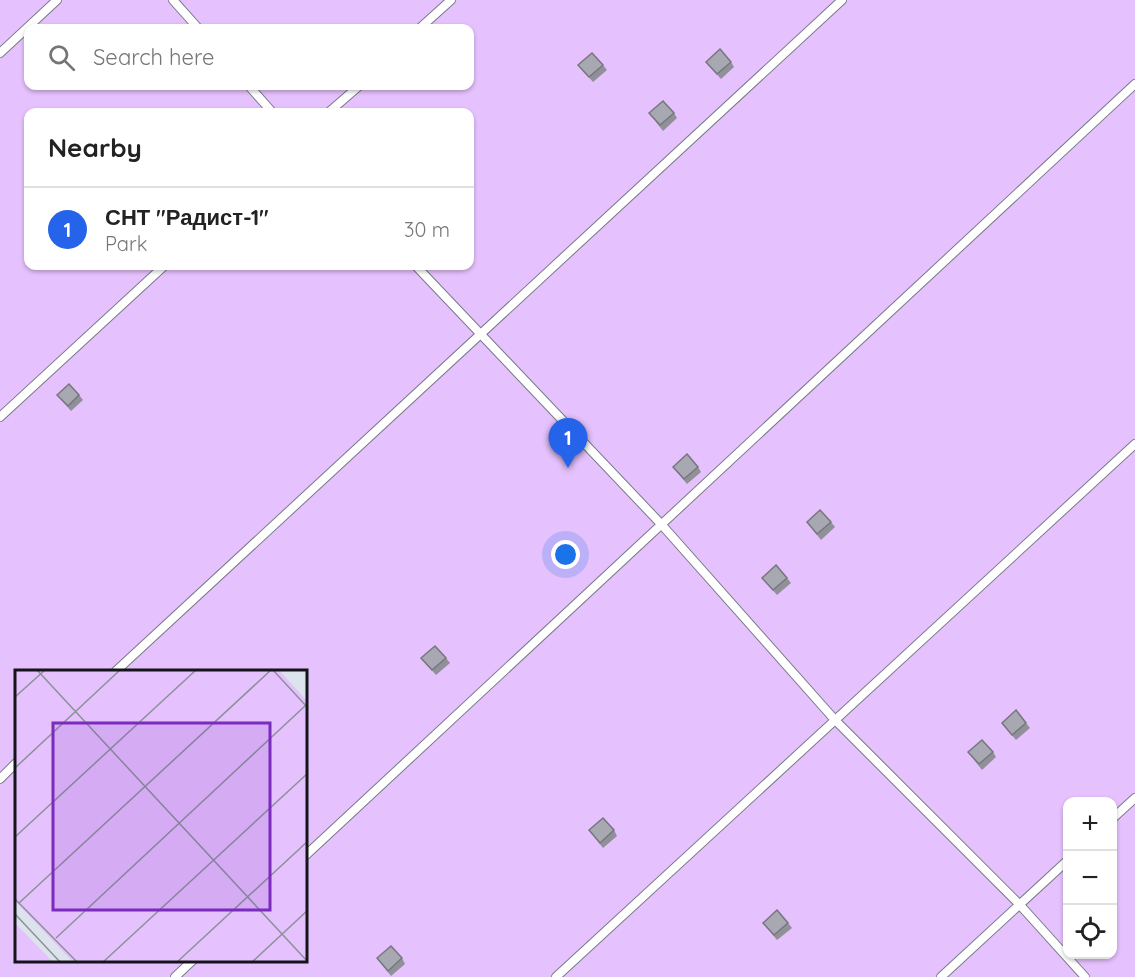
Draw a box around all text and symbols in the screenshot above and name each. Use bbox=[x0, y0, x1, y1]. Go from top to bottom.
search box bbox=[24, 24, 474, 90]
icon: search bbox=[45, 41, 78, 74]
text: Search here bbox=[93, 43, 214, 71]
text: Nearby bbox=[48, 131, 142, 164]
text: СНТ "Радист-1" bbox=[105, 203, 269, 231]
text: 1 bbox=[64, 217, 71, 242]
text: 30 m bbox=[404, 217, 450, 242]
text: Park bbox=[105, 231, 147, 256]
pin: 1 bbox=[548, 418, 588, 468]
your location bbox=[551, 540, 580, 569]
inset map bbox=[15, 670, 308, 962]
map controls bbox=[1063, 797, 1117, 959]
button: + bbox=[1063, 797, 1117, 851]
button: − bbox=[1063, 851, 1117, 905]
button: locate bbox=[1063, 905, 1117, 959]

